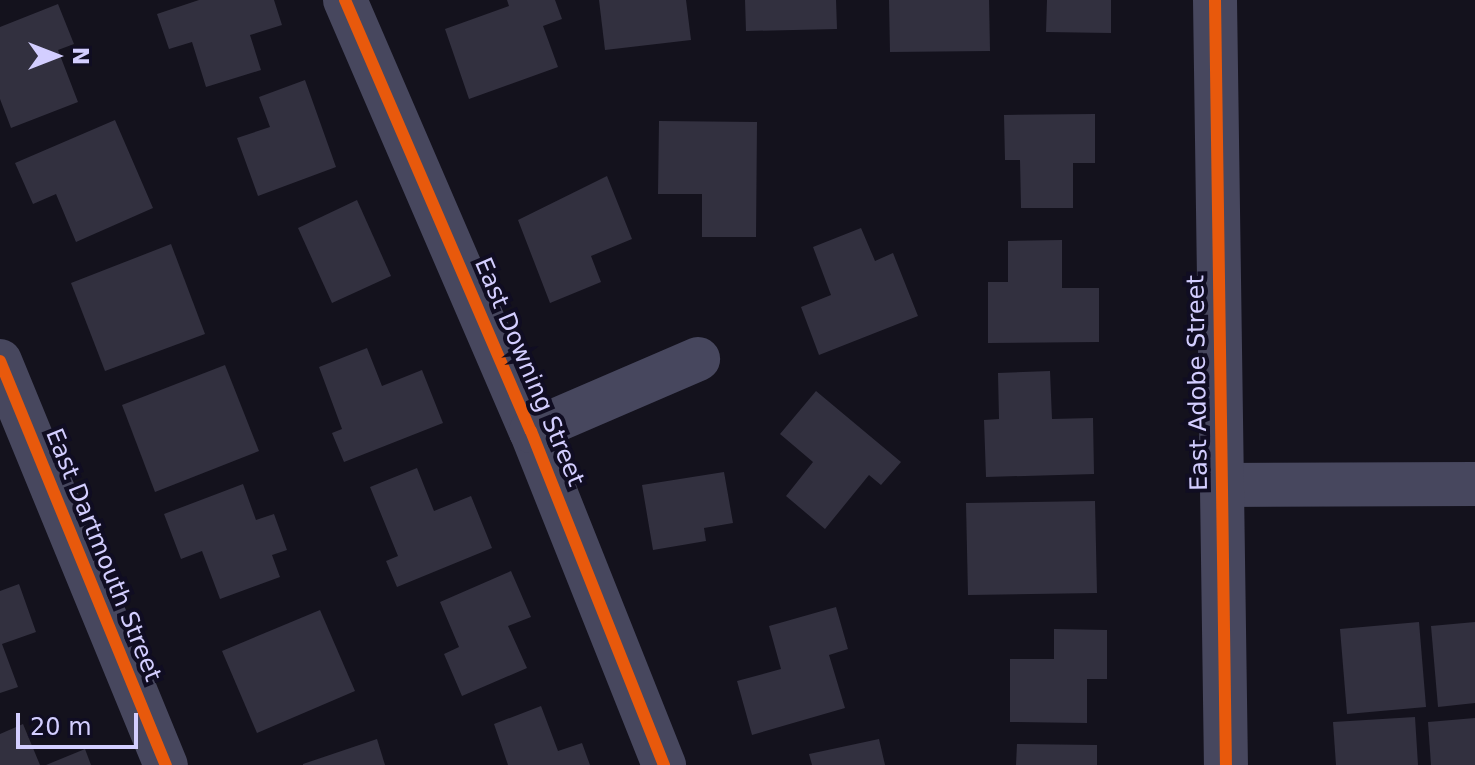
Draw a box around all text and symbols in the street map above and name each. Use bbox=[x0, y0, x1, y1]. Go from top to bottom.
north arrow bbox=[16, 16, 96, 96]
text: N bbox=[68, 47, 93, 65]
street label: East Downing Street bbox=[468, 254, 590, 490]
street label: East Adobe Street bbox=[1182, 275, 1214, 491]
street label: East Dartmouth Street bbox=[39, 424, 167, 686]
scale bar bbox=[20, 697, 142, 747]
text: 20 m bbox=[30, 713, 92, 741]

